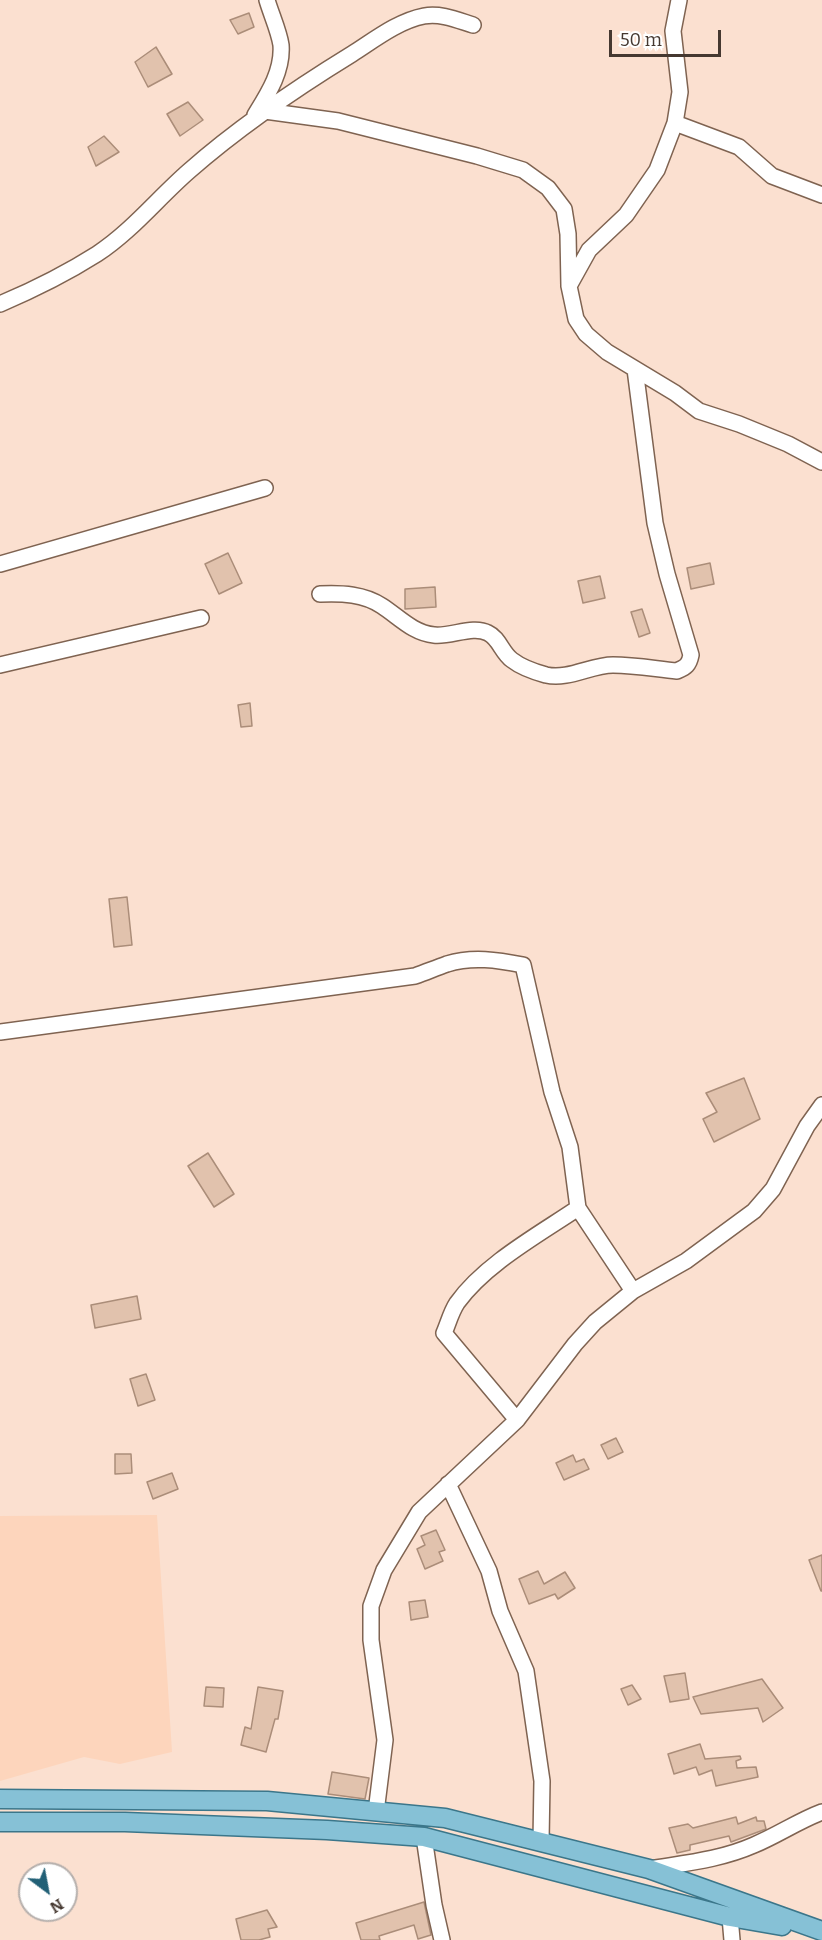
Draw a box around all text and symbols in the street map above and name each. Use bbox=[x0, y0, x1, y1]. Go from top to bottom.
scale bar bbox=[612, 18, 724, 56]
text: 50 m bbox=[620, 29, 662, 51]
north arrow bbox=[18, 1862, 78, 1922]
text: N bbox=[46, 1895, 67, 1917]

